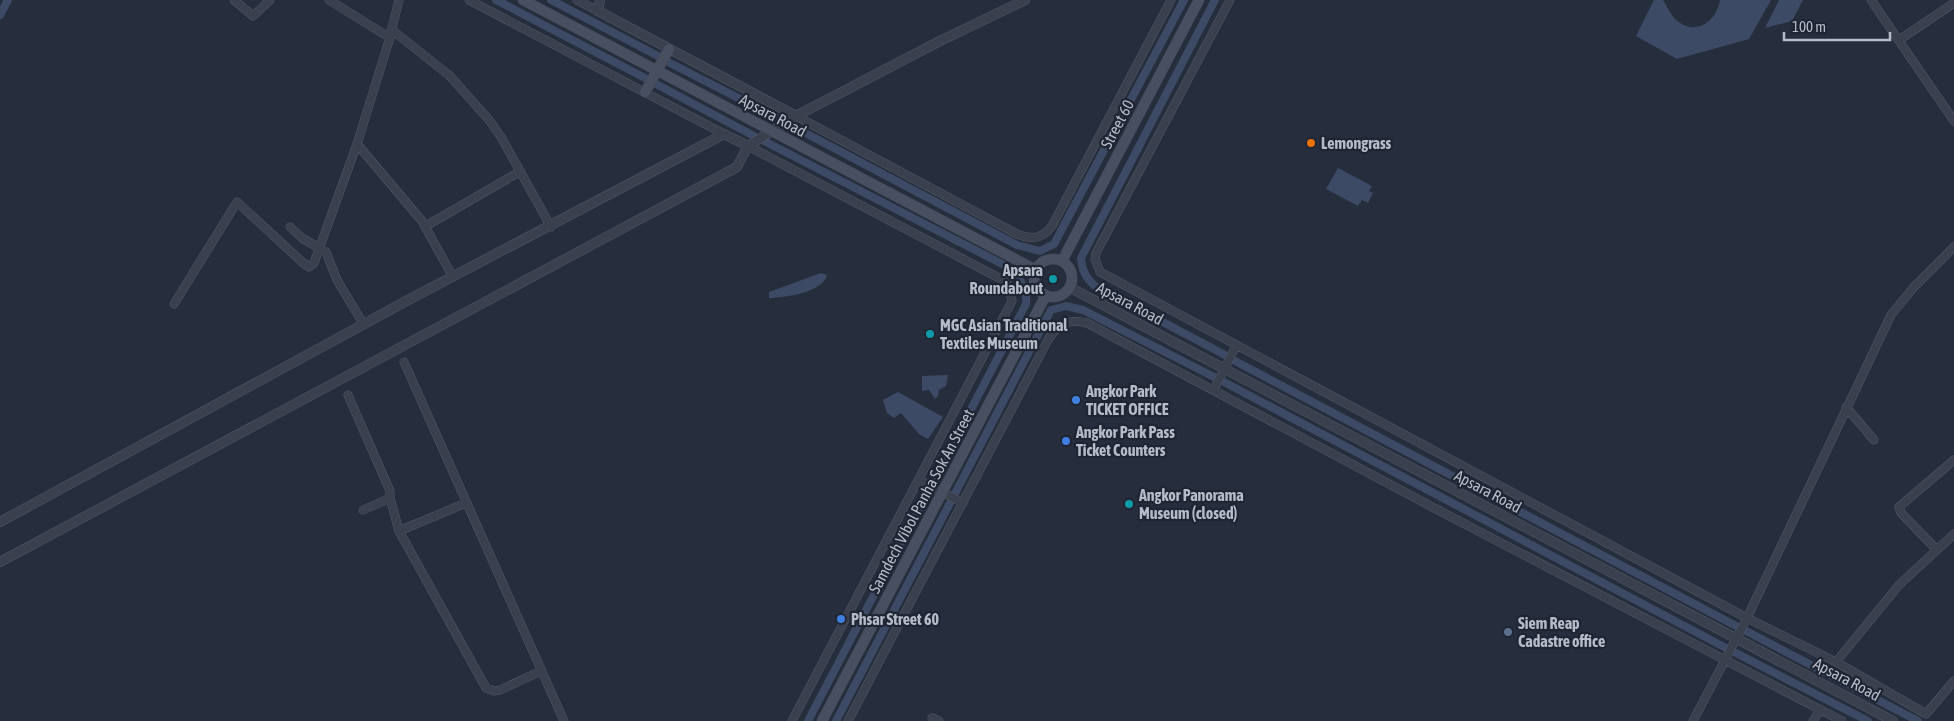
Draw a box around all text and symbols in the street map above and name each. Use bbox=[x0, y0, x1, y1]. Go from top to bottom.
scale bar bbox=[1784, 10, 1890, 42]
text: 100 m bbox=[1792, 18, 1826, 35]
street label: Apsara Road bbox=[736, 90, 809, 141]
street label: Street 60 bbox=[1097, 97, 1137, 151]
place label: Lemongrass bbox=[1321, 134, 1392, 152]
marker: Lemongrass bbox=[1305, 137, 1317, 149]
place label: Apsara Roundabout bbox=[970, 261, 1043, 297]
marker: Apsara Roundabout bbox=[1047, 273, 1059, 285]
street label: Apsara Road bbox=[1093, 278, 1166, 329]
place label: MGC Asian Traditional Textiles Museum bbox=[940, 316, 1068, 352]
marker: MGC Asian Traditional Textiles Museum bbox=[924, 328, 936, 340]
place label: Angkor Park TICKET OFFICE bbox=[1085, 382, 1169, 418]
marker: Angkor Park TICKET OFFICE bbox=[1070, 394, 1082, 406]
street label: Samdech Vibol Panha Sok An Street bbox=[865, 406, 977, 596]
place label: Angkor Park Pass Ticket Counters bbox=[1075, 423, 1175, 459]
marker: Angkor Park Pass Ticket Counters bbox=[1060, 435, 1072, 447]
street label: Apsara Road bbox=[1451, 466, 1524, 517]
place label: Angkor Panorama Museum (closed) bbox=[1138, 486, 1244, 522]
marker: Angkor Panorama Museum (closed) bbox=[1123, 498, 1135, 510]
place label: Phsar Street 60 bbox=[851, 610, 939, 628]
marker: Phsar Street 60 bbox=[835, 613, 847, 625]
place label: Siem Reap Cadastre office bbox=[1518, 614, 1605, 650]
marker: Siem Reap Cadastre office bbox=[1502, 626, 1514, 638]
street label: Apsara Road bbox=[1810, 654, 1883, 705]

